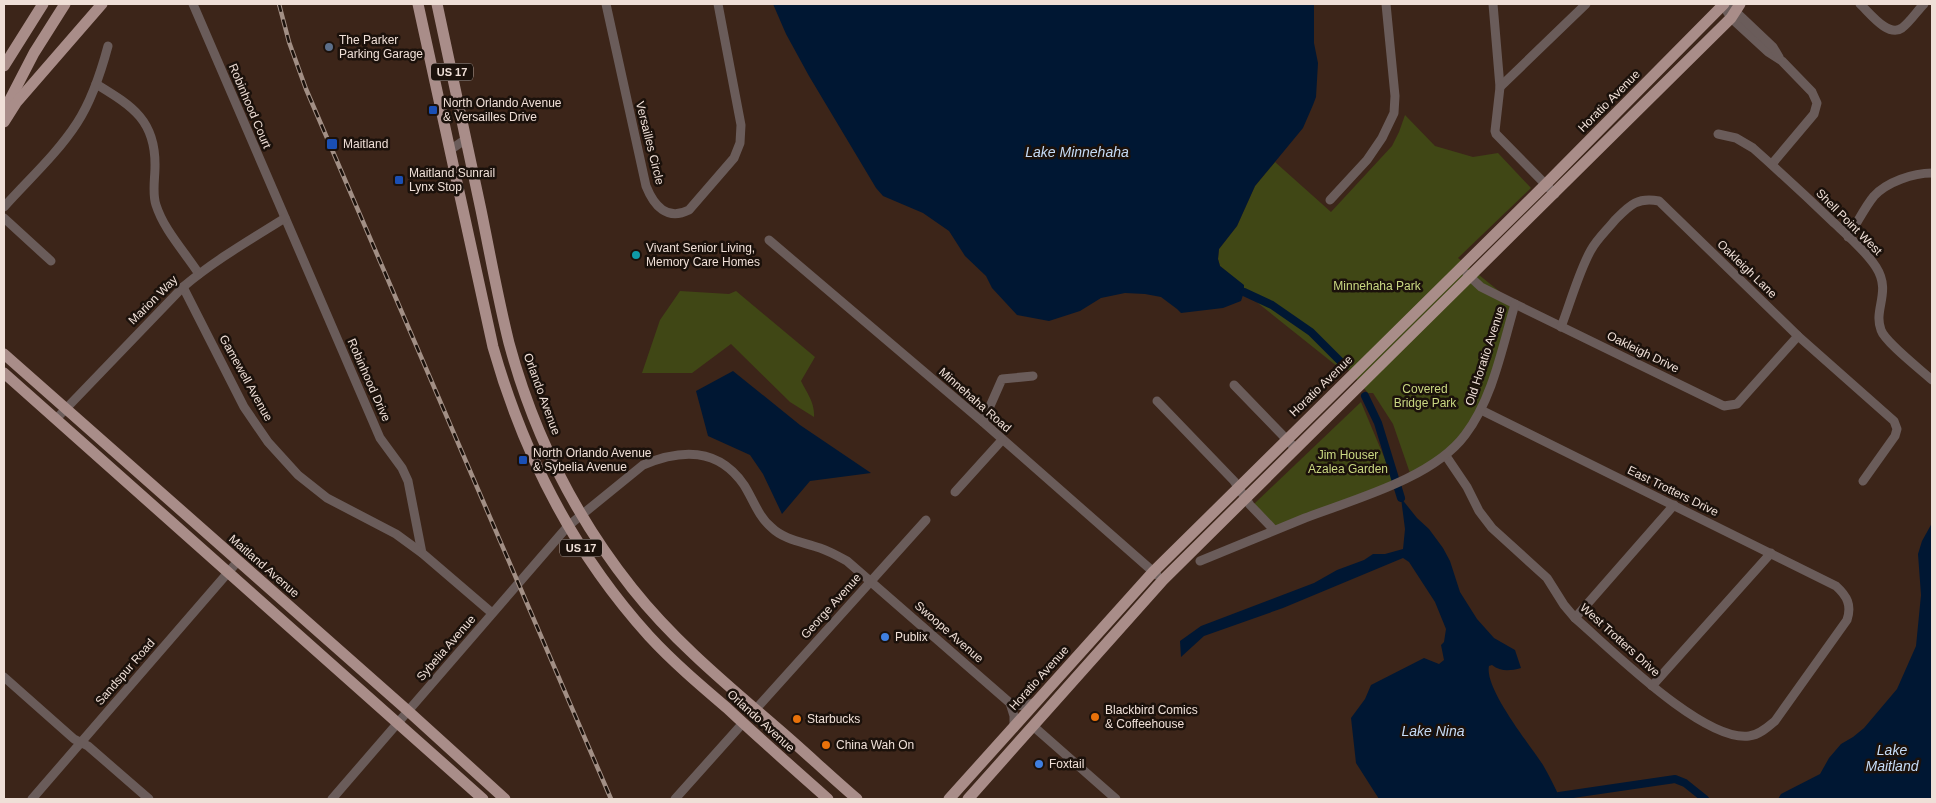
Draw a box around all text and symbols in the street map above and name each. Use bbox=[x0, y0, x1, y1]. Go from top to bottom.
place label: The Parker Parking Garage bbox=[339, 33, 423, 61]
marker: The Parker Parking Garage bbox=[323, 41, 335, 53]
street label: Robinhood Court bbox=[226, 62, 274, 151]
road number: US 17 bbox=[431, 64, 473, 80]
street label: Horatio Avenue bbox=[1575, 67, 1643, 135]
place label: North Orlando Avenue & Versailles Drive bbox=[443, 96, 562, 124]
street label: Versailles Circle bbox=[633, 100, 667, 186]
marker: North Orlando Avenue & Versailles Drive bbox=[427, 104, 439, 116]
marker: Maitland bbox=[325, 137, 339, 151]
place label: Maitland bbox=[343, 137, 388, 151]
water label: Lake Minnehaha bbox=[1025, 144, 1129, 160]
place label: Maitland Sunrail Lynx Stop bbox=[409, 166, 495, 194]
marker: Maitland Sunrail Lynx Stop bbox=[393, 174, 405, 186]
street label: Shell Point West bbox=[1813, 186, 1885, 258]
street label: Oakleigh Lane bbox=[1714, 237, 1780, 301]
place label: Vivant Senior Living, Memory Care Homes bbox=[646, 241, 760, 269]
marker: Vivant Senior Living, Memory Care Homes bbox=[630, 249, 642, 261]
street label: Marion Way bbox=[126, 273, 180, 327]
park label: Minnehaha Park bbox=[1333, 279, 1422, 293]
street label: Old Horatio Avenue bbox=[1462, 304, 1508, 408]
street label: Oakleigh Drive bbox=[1605, 328, 1682, 376]
street label: Gamewell Avenue bbox=[216, 332, 276, 424]
street label: Robinhood Drive bbox=[344, 336, 394, 424]
street label: Orlando Avenue bbox=[521, 351, 563, 437]
street label: Horatio Avenue bbox=[1287, 352, 1356, 419]
street label: Minnehaha Road bbox=[936, 365, 1014, 435]
park label: Covered Bridge Park bbox=[1394, 382, 1457, 410]
place label: North Orlando Avenue & Sybelia Avenue bbox=[533, 446, 652, 474]
park label: Jim Houser Azalea Garden bbox=[1308, 448, 1388, 476]
marker: North Orlando Avenue & Sybelia Avenue bbox=[517, 454, 529, 466]
street label: East Trotters Drive bbox=[1625, 463, 1721, 519]
street label: Maitland Avenue bbox=[226, 532, 302, 601]
road number: US 17 bbox=[560, 540, 602, 556]
street label: George Avenue bbox=[798, 570, 864, 642]
street label: Swoope Avenue bbox=[912, 598, 986, 666]
street label: West Trotters Drive bbox=[1577, 601, 1663, 680]
street label: Sybelia Avenue bbox=[414, 612, 479, 684]
place label: Publix bbox=[895, 630, 928, 644]
marker: Publix bbox=[879, 631, 891, 643]
street label: Sandspur Road bbox=[92, 636, 158, 708]
street label: Horatio Avenue bbox=[1006, 643, 1072, 713]
street label: Orlando Avenue bbox=[724, 687, 798, 755]
place label: Blackbird Comics & Coffeehouse bbox=[1105, 703, 1198, 731]
marker: Blackbird Comics & Coffeehouse bbox=[1089, 711, 1101, 723]
place label: Starbucks bbox=[807, 712, 860, 726]
marker: Starbucks bbox=[791, 713, 803, 725]
water label: Lake Nina bbox=[1401, 723, 1465, 739]
place label: China Wah On bbox=[836, 738, 914, 752]
marker: China Wah On bbox=[820, 739, 832, 751]
water label: Lake Maitland bbox=[1866, 742, 1920, 774]
place label: Foxtail bbox=[1049, 757, 1084, 771]
marker: Foxtail bbox=[1033, 758, 1045, 770]

